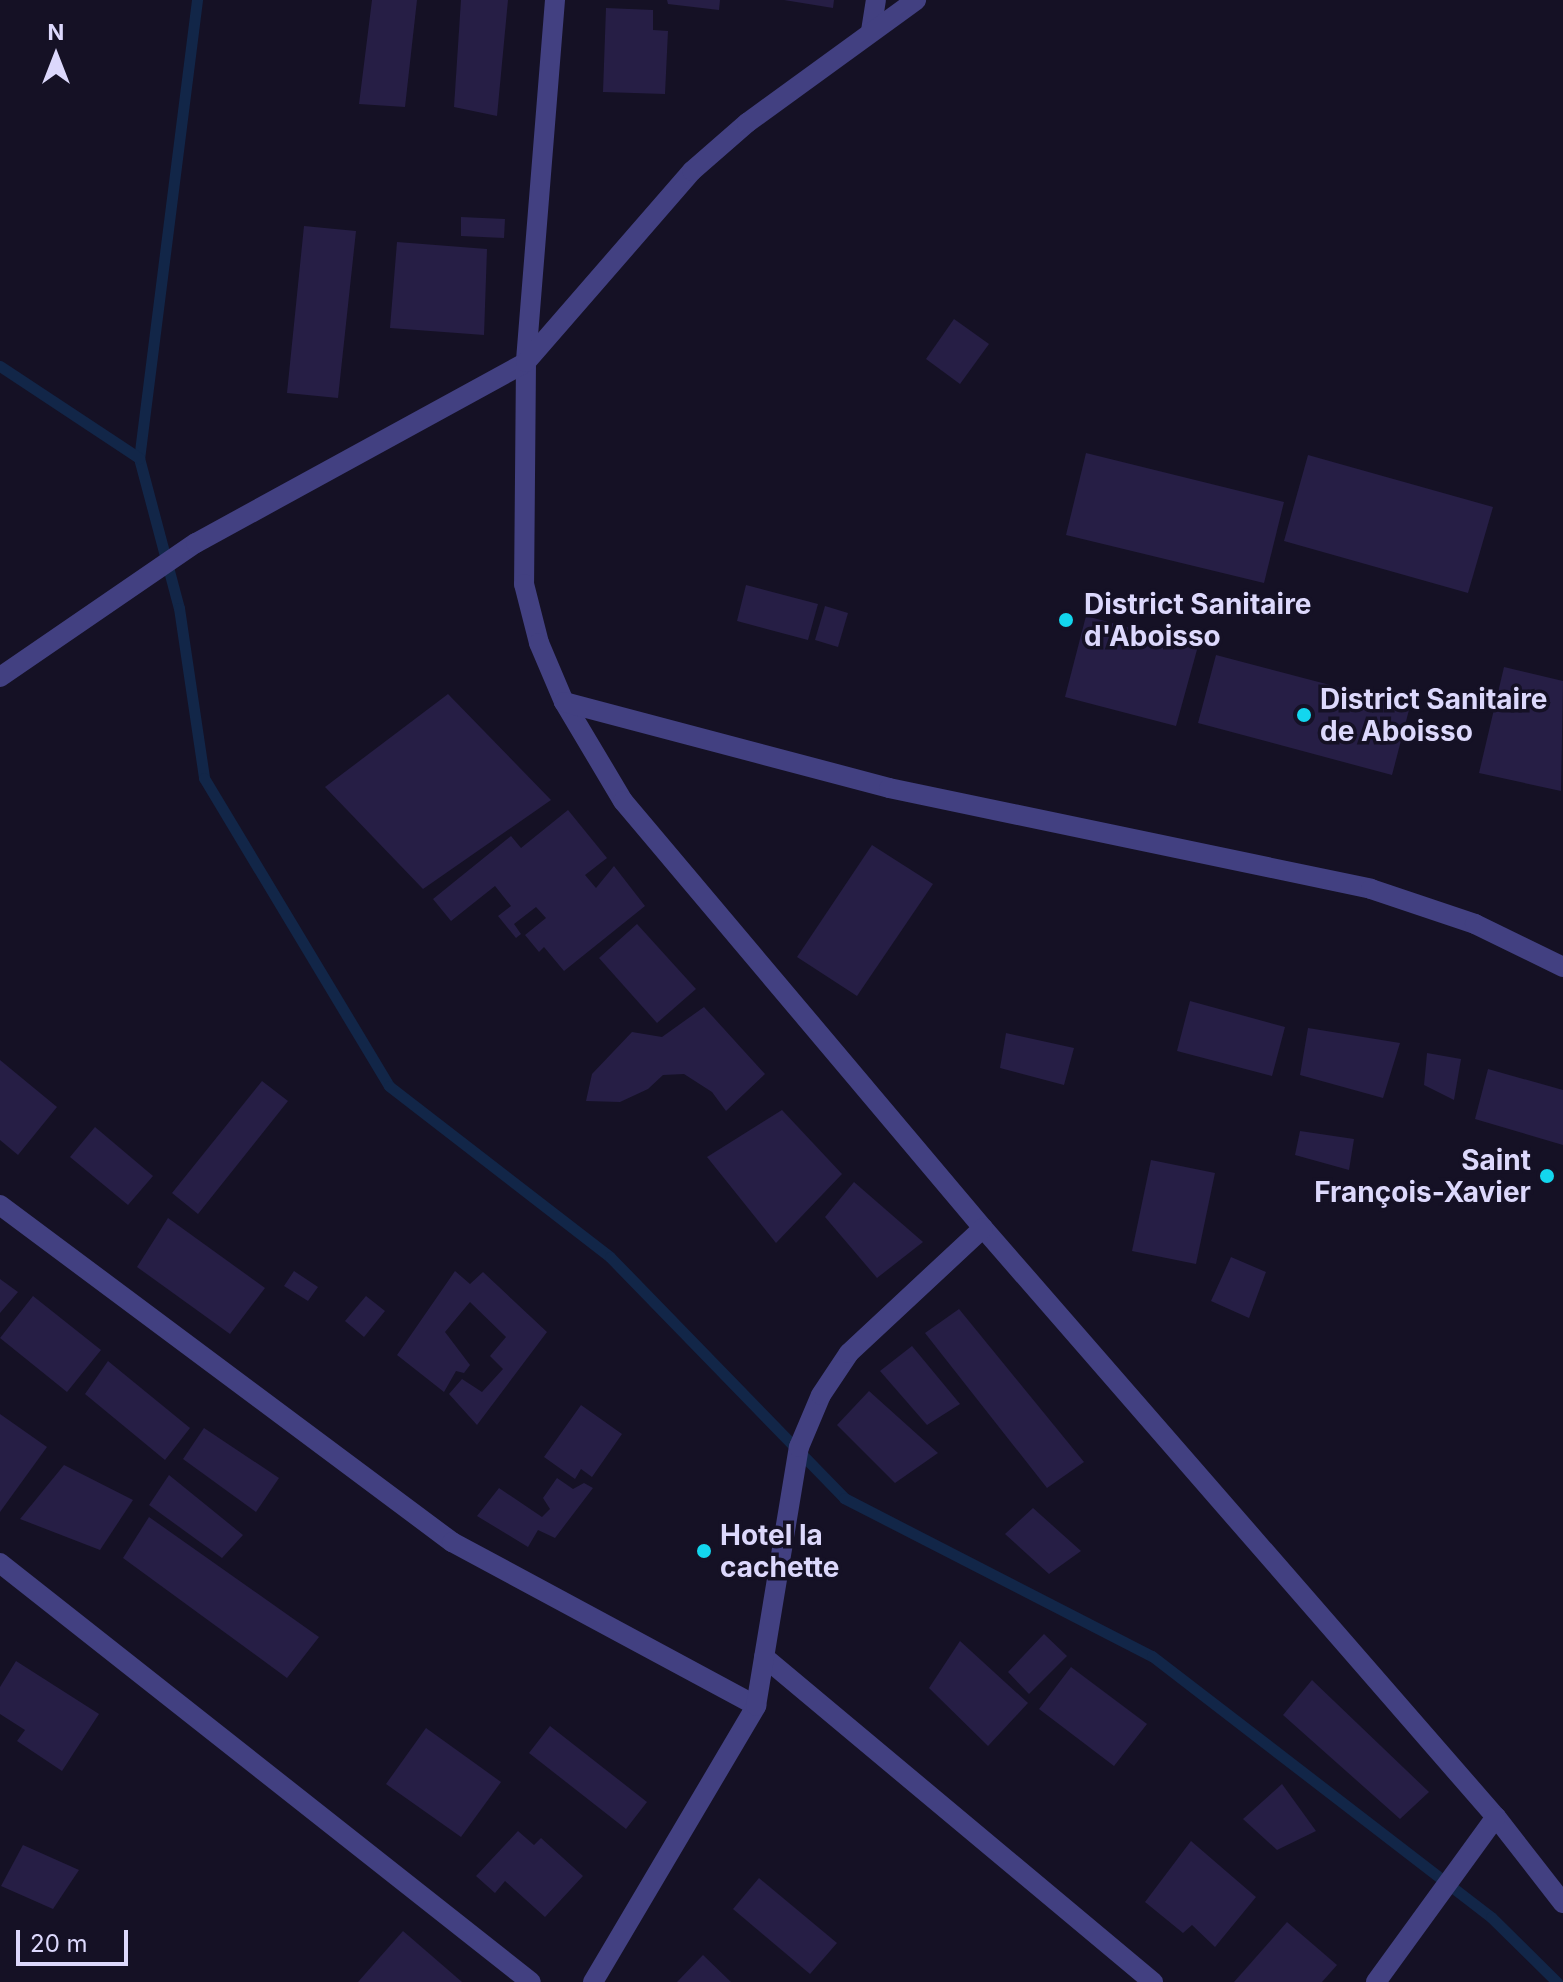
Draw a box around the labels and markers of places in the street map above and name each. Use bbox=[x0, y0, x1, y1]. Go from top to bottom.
place label: District Sanitaire d'Aboisso bbox=[1084, 587, 1312, 653]
marker: District Sanitaire d'Aboisso bbox=[1055, 609, 1077, 631]
place label: District Sanitaire de Aboisso bbox=[1320, 682, 1548, 748]
marker: District Sanitaire de Aboisso bbox=[1295, 706, 1313, 724]
place label: Saint François-Xavier bbox=[1314, 1143, 1531, 1209]
marker: Saint François-Xavier bbox=[1538, 1167, 1556, 1185]
place label: Hotel la cachette bbox=[720, 1518, 840, 1584]
marker: Hotel la cachette bbox=[695, 1542, 713, 1560]

